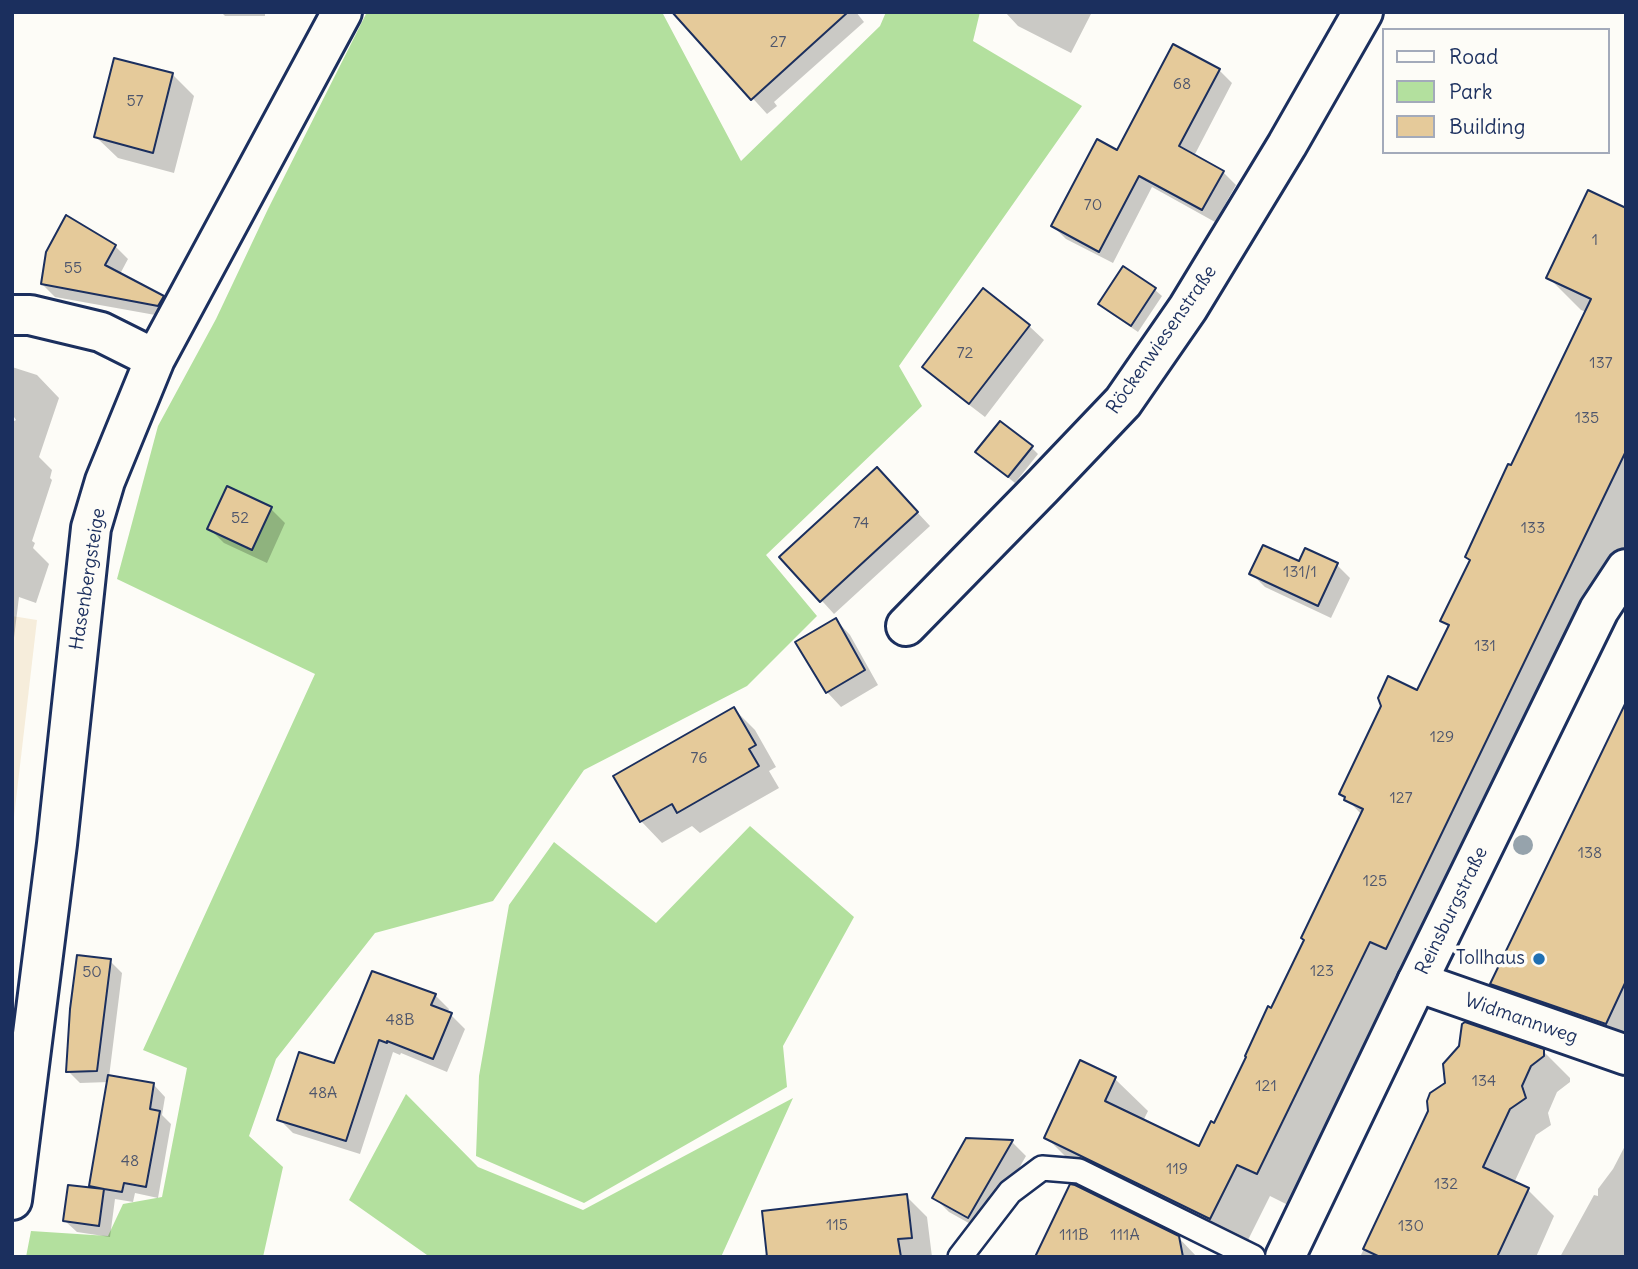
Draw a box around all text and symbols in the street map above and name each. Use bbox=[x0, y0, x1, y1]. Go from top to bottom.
legend bbox=[1382, 28, 1610, 154]
house number: 27 bbox=[770, 32, 786, 52]
text: Road bbox=[1449, 43, 1498, 70]
house number: 68 bbox=[1173, 74, 1191, 94]
text: Park bbox=[1449, 78, 1492, 105]
house number: 57 bbox=[126, 91, 144, 111]
text: Building bbox=[1449, 113, 1525, 140]
house number: 70 bbox=[1084, 195, 1102, 215]
house number: 1 bbox=[1592, 230, 1598, 250]
house number: 55 bbox=[64, 258, 82, 278]
street label: Röckenwiesenstraße bbox=[1102, 261, 1222, 419]
house number: 72 bbox=[957, 343, 973, 363]
house number: 137 bbox=[1589, 353, 1613, 373]
house number: 135 bbox=[1575, 408, 1599, 428]
street label: Hasenbergsteige bbox=[66, 506, 110, 652]
house number: 52 bbox=[231, 508, 249, 528]
house number: 74 bbox=[853, 513, 869, 533]
house number: 133 bbox=[1521, 518, 1545, 538]
house number: 131/1 bbox=[1283, 562, 1317, 582]
house number: 131 bbox=[1474, 636, 1496, 656]
house number: 129 bbox=[1430, 727, 1454, 747]
house number: 76 bbox=[691, 748, 707, 768]
house number: 127 bbox=[1390, 788, 1412, 808]
street label: Reinsburgstraße bbox=[1411, 843, 1493, 979]
house number: 138 bbox=[1578, 843, 1602, 863]
house number: 125 bbox=[1363, 871, 1387, 891]
place label: Tollhaus bbox=[1456, 948, 1525, 970]
marker: Tollhaus bbox=[1531, 951, 1547, 967]
house number: 123 bbox=[1310, 961, 1334, 981]
house number: 50 bbox=[82, 962, 102, 982]
street label: Widmannweg bbox=[1462, 989, 1580, 1049]
house number: 48B bbox=[386, 1010, 414, 1030]
house number: 134 bbox=[1472, 1071, 1496, 1091]
house number: 121 bbox=[1255, 1076, 1277, 1096]
house number: 48A bbox=[309, 1083, 337, 1103]
house number: 48 bbox=[121, 1151, 139, 1171]
house number: 119 bbox=[1166, 1159, 1188, 1179]
house number: 132 bbox=[1434, 1174, 1458, 1194]
house number: 115 bbox=[826, 1215, 848, 1235]
house number: 130 bbox=[1398, 1216, 1424, 1236]
house number: 111B bbox=[1059, 1225, 1089, 1245]
house number: 111A bbox=[1110, 1225, 1140, 1245]

